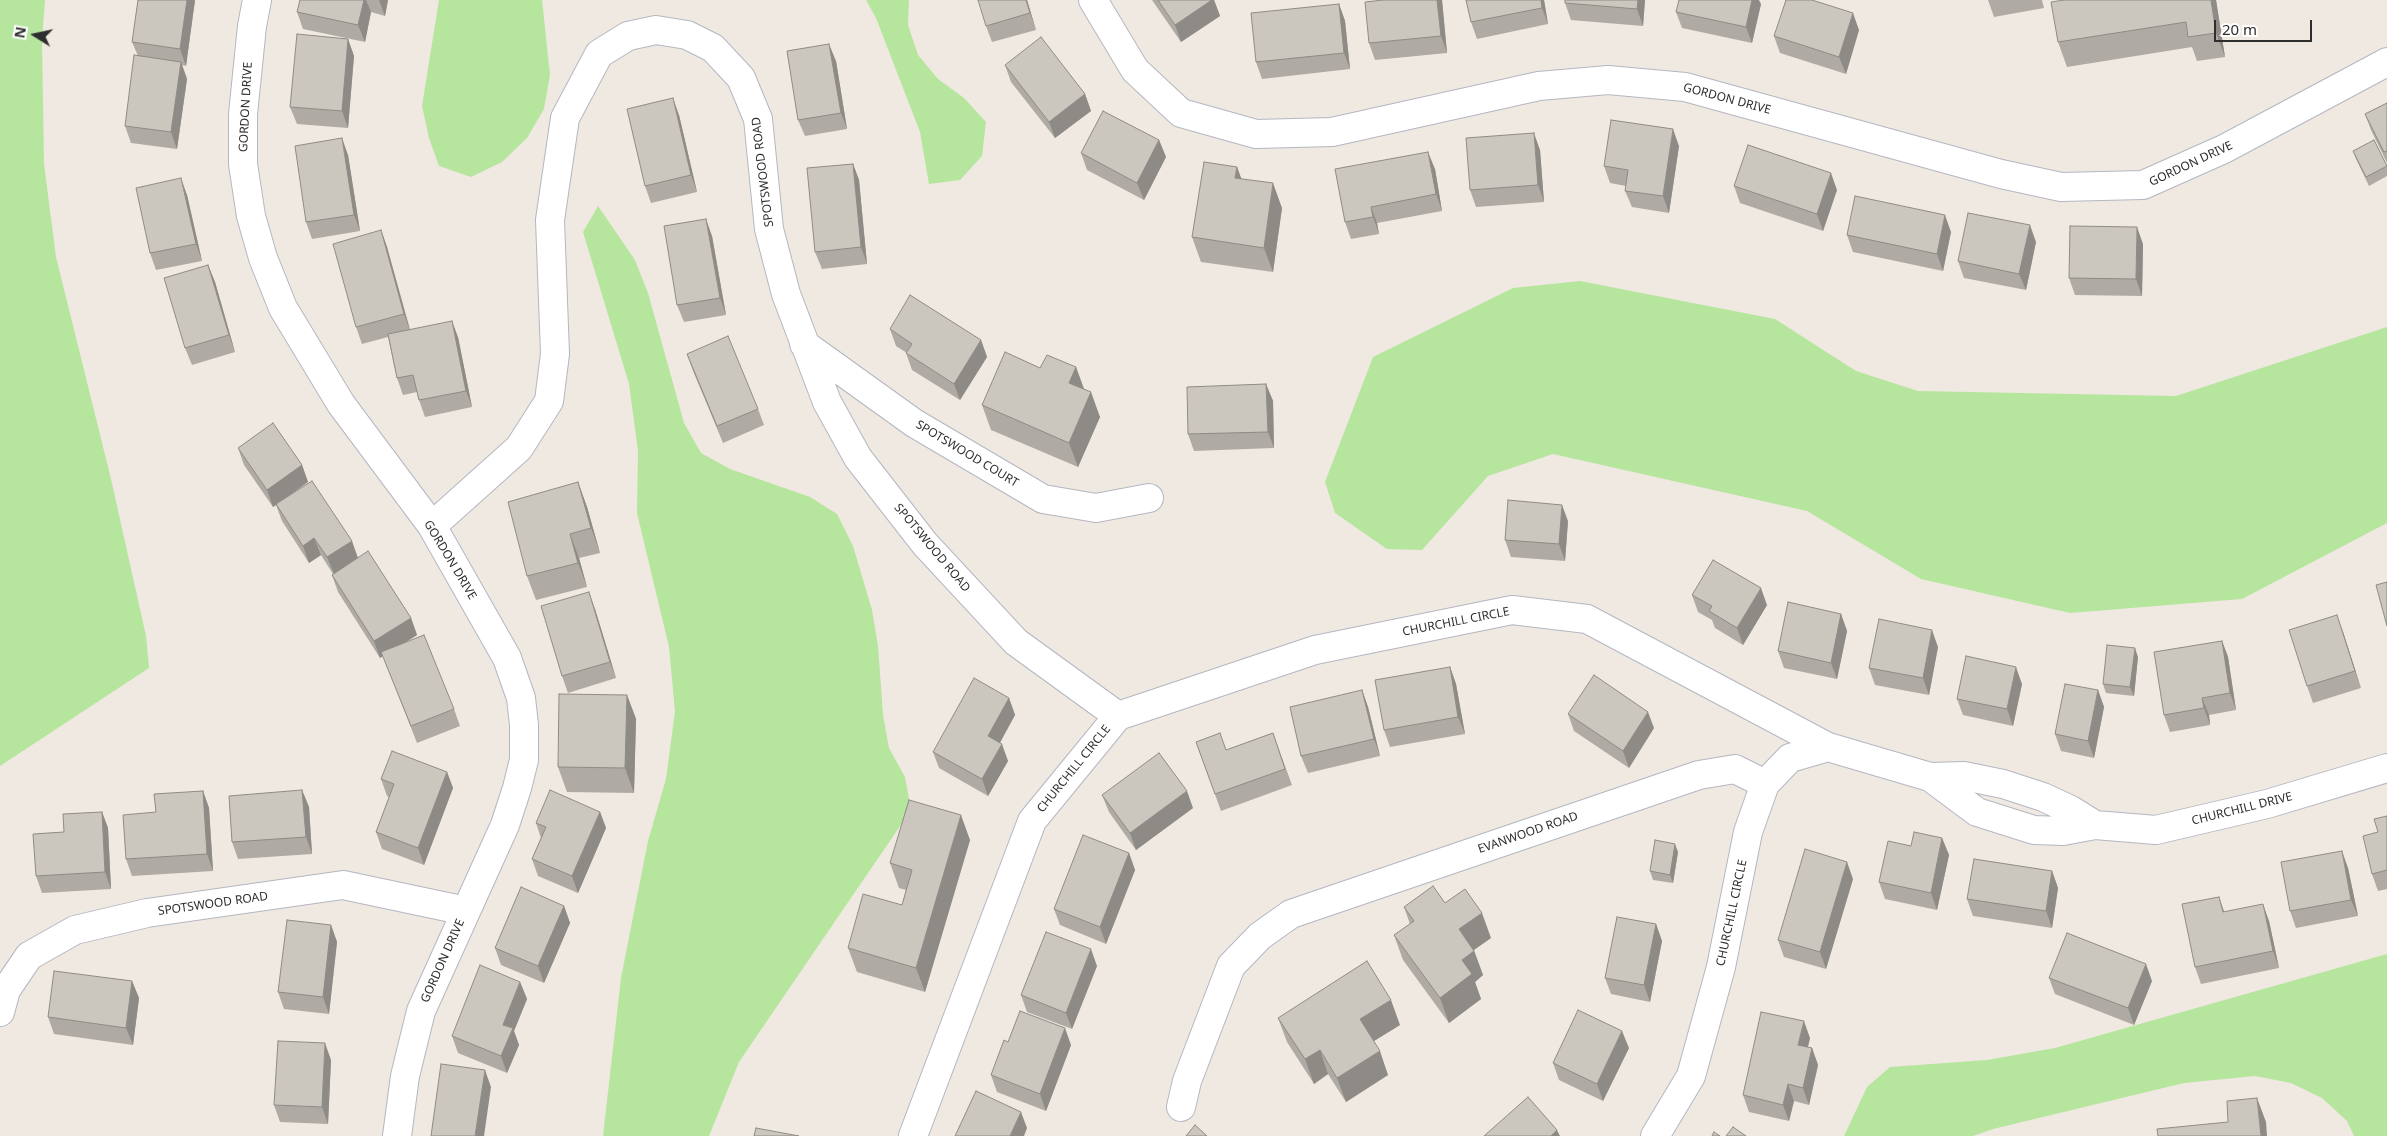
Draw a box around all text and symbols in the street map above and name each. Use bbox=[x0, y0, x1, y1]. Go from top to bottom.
north arrow bbox=[10, 10, 60, 60]
scale bar bbox=[2217, 10, 2314, 42]
text: 20 m bbox=[2222, 19, 2257, 39]
text: N bbox=[9, 25, 30, 40]
street label: GORDON DRIVE bbox=[236, 62, 256, 152]
street label: GORDON DRIVE bbox=[1682, 80, 1772, 118]
street label: SPOTSWOOD ROAD bbox=[749, 116, 777, 228]
street label: GORDON DRIVE bbox=[2147, 138, 2235, 190]
street label: SPOTSWOOD COURT bbox=[913, 418, 1021, 490]
street label: SPOTSWOOD ROAD bbox=[891, 501, 973, 595]
street label: GORDON DRIVE bbox=[421, 518, 479, 602]
street label: CHURCHILL CIRCLE bbox=[1401, 605, 1511, 639]
street label: CHURCHILL CIRCLE bbox=[1034, 722, 1114, 816]
street label: CHURCHILL DRIVE bbox=[2190, 790, 2294, 828]
street label: EVANWOOD ROAD bbox=[1476, 809, 1580, 857]
street label: CHURCHILL CIRCLE bbox=[1714, 858, 1750, 968]
street label: SPOTSWOOD ROAD bbox=[157, 889, 269, 919]
street label: GORDON DRIVE bbox=[418, 917, 468, 1005]

